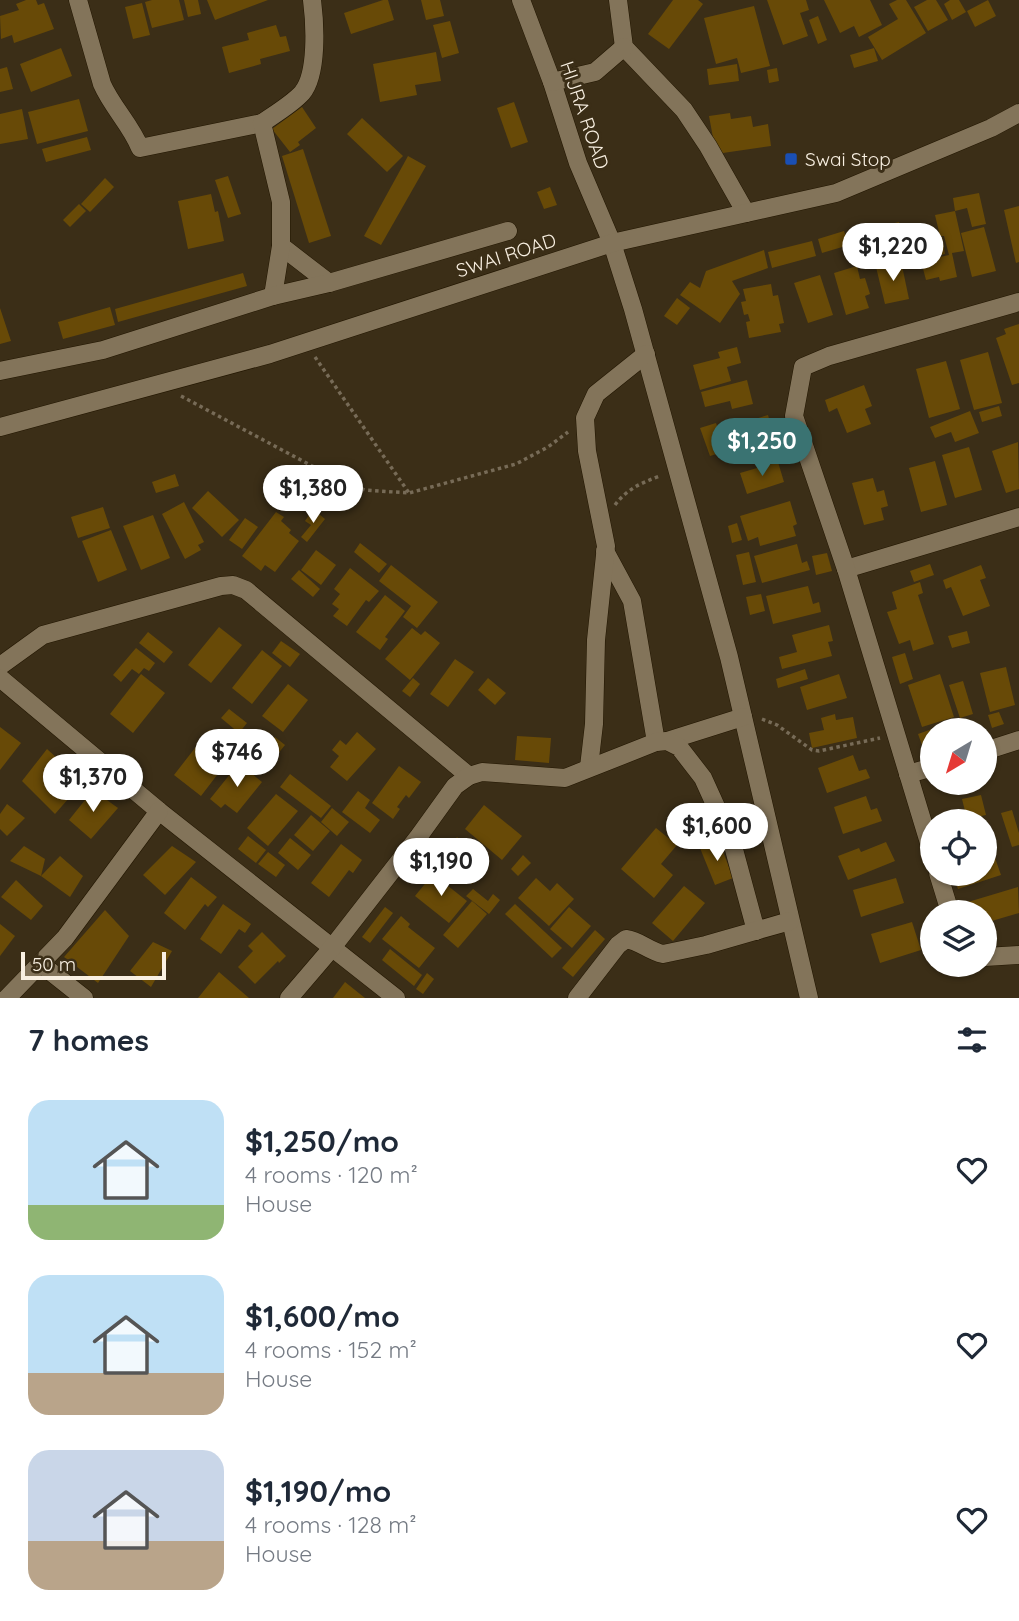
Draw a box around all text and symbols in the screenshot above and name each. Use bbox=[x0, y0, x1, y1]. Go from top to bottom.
street label: HIJRA ROAD bbox=[555, 58, 615, 172]
place label: Swai Stop bbox=[805, 147, 891, 171]
marker: Swai Stop bbox=[783, 151, 799, 167]
pin: $1,220 bbox=[836, 224, 950, 283]
street label: SWAI ROAD bbox=[453, 228, 559, 282]
text: $1,220 bbox=[858, 231, 928, 260]
pin: $1,250 bbox=[705, 419, 819, 478]
text: $1,250 bbox=[727, 426, 797, 455]
pin: $1,380 bbox=[256, 466, 370, 525]
text: $1,380 bbox=[279, 473, 347, 502]
north arrow bbox=[920, 718, 998, 794]
map controls bbox=[920, 718, 997, 977]
pin: $746 bbox=[196, 730, 278, 789]
text: $746 bbox=[211, 737, 263, 766]
pin: $1,370 bbox=[36, 754, 150, 814]
text: $1,370 bbox=[59, 762, 127, 791]
pin: $1,600 bbox=[660, 804, 774, 863]
button: locate bbox=[920, 809, 997, 886]
text: $1,600 bbox=[682, 811, 752, 840]
pin: $1,190 bbox=[384, 838, 498, 898]
text: $1,190 bbox=[409, 846, 473, 875]
button: layers bbox=[920, 900, 997, 977]
scale bar bbox=[21, 949, 166, 981]
text: 50 m bbox=[32, 952, 76, 976]
text: 7 homes bbox=[28, 1021, 149, 1059]
icon: filters bbox=[953, 1021, 991, 1059]
text: $1,250/mo bbox=[245, 1122, 399, 1160]
icon: home bbox=[84, 1128, 168, 1212]
icon: heart bbox=[953, 1151, 991, 1189]
text: 4 rooms · 120 m² bbox=[245, 1160, 418, 1189]
text: House bbox=[245, 1189, 312, 1218]
text: $1,600/mo bbox=[245, 1297, 400, 1335]
icon: home bbox=[84, 1303, 168, 1387]
icon: heart bbox=[953, 1326, 991, 1364]
text: 4 rooms · 152 m² bbox=[245, 1335, 417, 1364]
text: House bbox=[245, 1364, 312, 1393]
text: $1,190/mo bbox=[245, 1472, 391, 1510]
icon: home bbox=[84, 1478, 168, 1562]
icon: heart bbox=[953, 1501, 991, 1539]
text: 4 rooms · 128 m² bbox=[245, 1510, 417, 1539]
text: House bbox=[245, 1539, 312, 1568]

